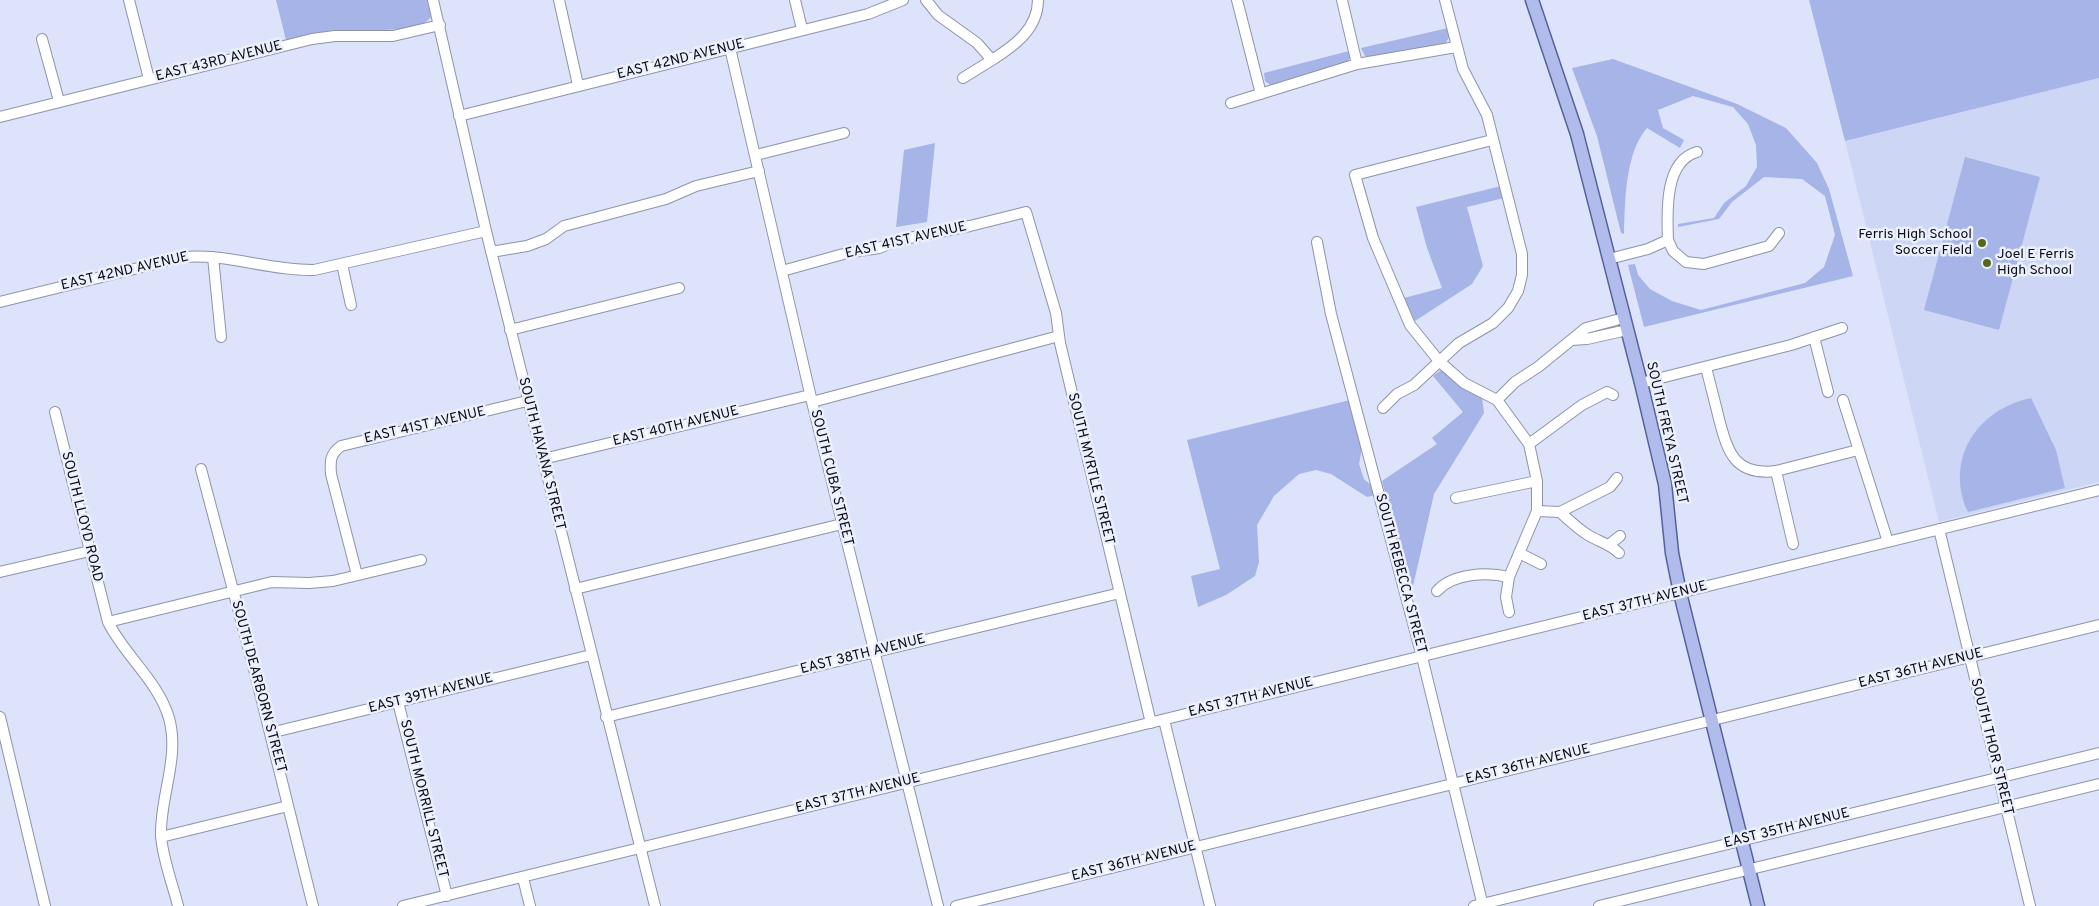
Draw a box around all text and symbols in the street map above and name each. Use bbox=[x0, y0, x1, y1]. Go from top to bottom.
street label: EAST 42ND AVENUE bbox=[616, 36, 746, 84]
street label: EAST 43RD AVENUE bbox=[154, 38, 284, 86]
street label: EAST 41ST AVENUE bbox=[844, 219, 968, 263]
place label: Ferris High School Soccer Field bbox=[1858, 227, 1972, 260]
marker: Ferris High School Soccer Field bbox=[1976, 237, 1988, 249]
place label: Joel E Ferris High School bbox=[1997, 247, 2074, 280]
street label: EAST 42ND AVENUE bbox=[60, 249, 190, 295]
marker: Joel E Ferris High School bbox=[1981, 257, 1993, 269]
street label: SOUTH FREYA STREET bbox=[1641, 360, 1691, 506]
street label: SOUTH HAVANA STREET bbox=[514, 376, 568, 532]
street label: SOUTH MYRTLE STREET bbox=[1063, 391, 1117, 547]
street label: EAST 40TH AVENUE bbox=[611, 403, 741, 451]
street label: EAST 41ST AVENUE bbox=[363, 404, 487, 448]
street label: SOUTH CUBA STREET bbox=[806, 408, 856, 548]
street label: SOUTH LLOYD ROAD bbox=[57, 450, 105, 584]
street label: SOUTH REBECCA STREET bbox=[1371, 492, 1429, 656]
street label: EAST 37TH AVENUE bbox=[1581, 578, 1709, 626]
street label: SOUTH DEARBORN STREET bbox=[227, 599, 289, 775]
street label: EAST 38TH AVENUE bbox=[799, 631, 927, 679]
street label: EAST 36TH AVENUE bbox=[1857, 645, 1985, 693]
street label: EAST 39TH AVENUE bbox=[367, 670, 495, 718]
street label: EAST 37TH AVENUE bbox=[1187, 674, 1315, 722]
street label: SOUTH THOR STREET bbox=[1966, 677, 2016, 817]
street label: SOUTH MORRILL STREET bbox=[395, 718, 451, 880]
street label: EAST 36TH AVENUE bbox=[1464, 741, 1592, 789]
street label: EAST 37TH AVENUE bbox=[794, 770, 922, 818]
street label: EAST 35TH AVENUE bbox=[1723, 805, 1851, 853]
street label: EAST 36TH AVENUE bbox=[1070, 838, 1198, 886]

